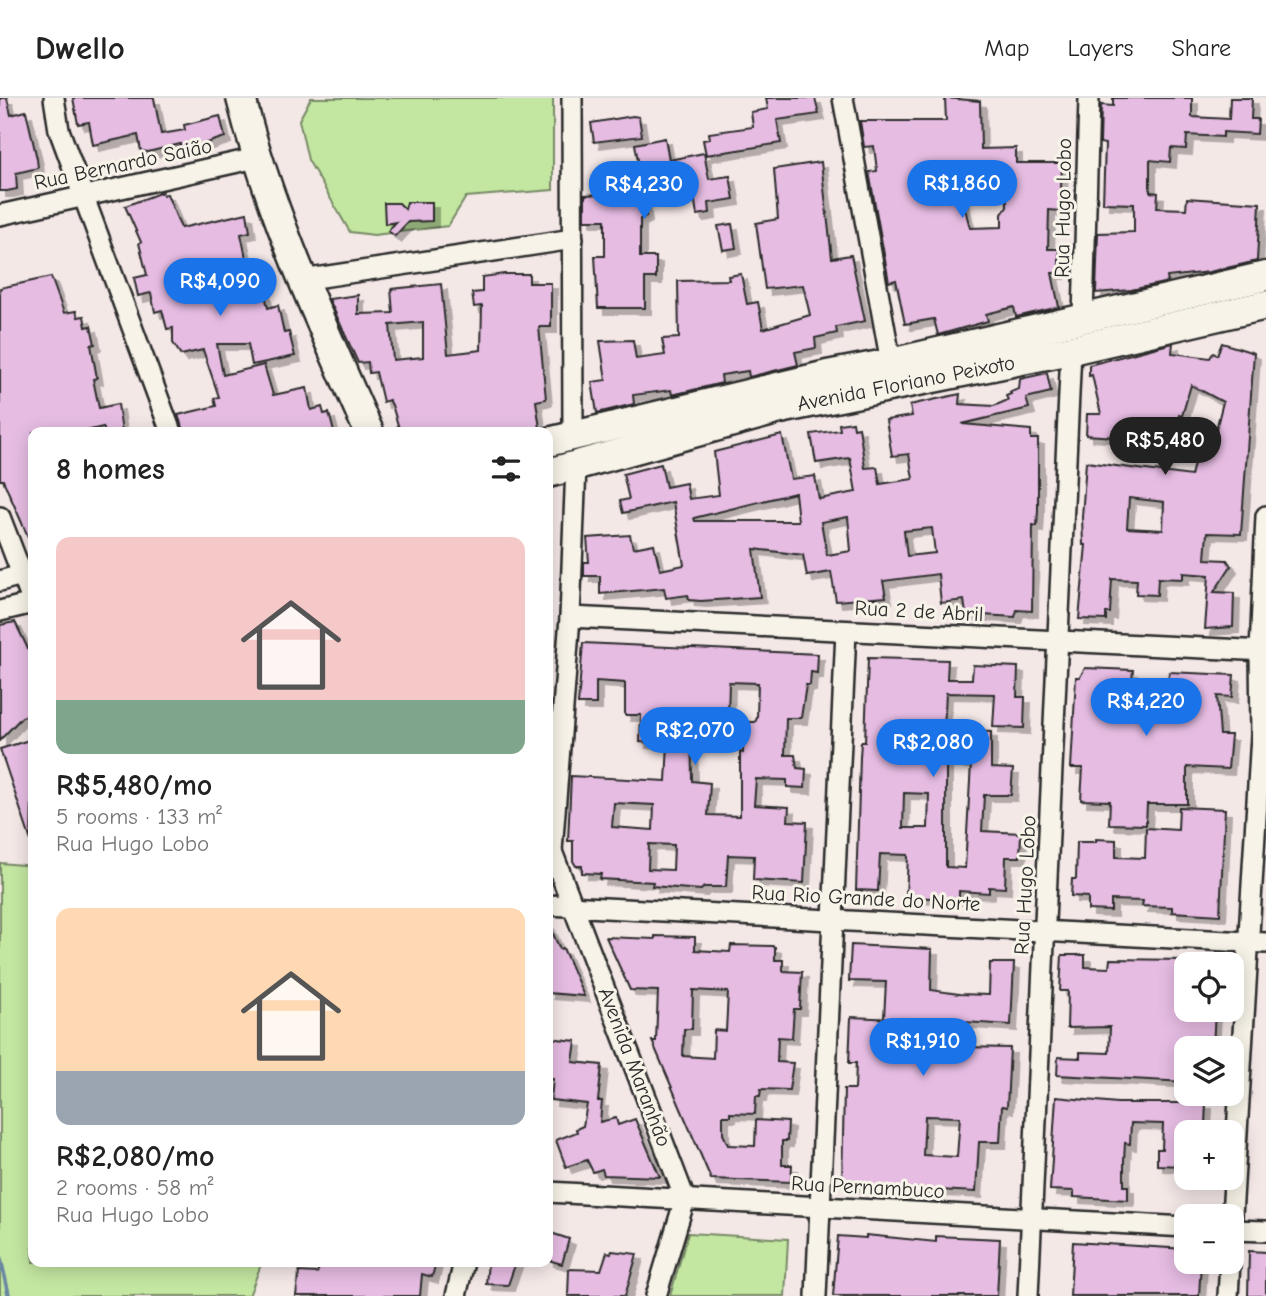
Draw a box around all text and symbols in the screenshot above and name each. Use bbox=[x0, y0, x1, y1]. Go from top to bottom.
text: Dwello bbox=[35, 29, 125, 67]
text: Map bbox=[984, 34, 1030, 62]
text: Layers bbox=[1068, 34, 1133, 62]
text: Share bbox=[1171, 34, 1231, 62]
street label: Rua Bernardo Saião bbox=[32, 133, 214, 195]
street label: Rua Hugo Lobo bbox=[1050, 138, 1076, 278]
pin: R$1,860 bbox=[897, 160, 1027, 220]
pin: R$4,230 bbox=[579, 162, 709, 221]
text: R$1,860 bbox=[923, 169, 1001, 196]
text: R$4,230 bbox=[605, 170, 683, 197]
pin: R$4,090 bbox=[155, 258, 285, 318]
text: R$4,090 bbox=[180, 267, 260, 294]
street label: Avenida Floriano Peixoto bbox=[795, 350, 1017, 416]
pin: R$5,480 bbox=[1100, 418, 1230, 477]
text: R$5,480 bbox=[1125, 426, 1205, 453]
icon: filters bbox=[487, 450, 525, 488]
text: 8 homes bbox=[56, 452, 165, 487]
icon: home bbox=[228, 582, 354, 708]
street label: Rua 2 de Abril bbox=[854, 596, 984, 626]
pin: R$4,220 bbox=[1081, 678, 1211, 738]
text: R$4,220 bbox=[1107, 687, 1185, 714]
pin: R$2,070 bbox=[630, 708, 760, 767]
text: R$2,070 bbox=[655, 716, 735, 743]
pin: R$2,080 bbox=[868, 720, 998, 779]
text: R$2,080 bbox=[892, 728, 974, 755]
text: R$5,480/mo bbox=[56, 768, 212, 803]
text: 5 rooms · 133 m² bbox=[56, 803, 222, 830]
street label: Rua Hugo Lobo bbox=[1009, 815, 1041, 955]
text: Rua Hugo Lobo bbox=[56, 830, 209, 857]
street label: Rua Rio Grande do Norte bbox=[751, 880, 981, 916]
map controls bbox=[1174, 952, 1244, 1274]
button: locate bbox=[1174, 952, 1244, 1022]
icon: home bbox=[228, 953, 354, 1079]
street label: Avenida Maranhão bbox=[594, 984, 676, 1150]
pin: R$1,910 bbox=[858, 1018, 988, 1078]
text: R$1,910 bbox=[886, 1027, 960, 1054]
button: layers bbox=[1174, 1036, 1244, 1106]
button: + bbox=[1174, 1120, 1244, 1190]
text: R$2,080/mo bbox=[56, 1139, 214, 1174]
street label: Rua Pernambuco bbox=[791, 1171, 945, 1203]
text: 2 rooms · 58 m² bbox=[56, 1174, 214, 1201]
text: Rua Hugo Lobo bbox=[56, 1201, 209, 1228]
button: − bbox=[1174, 1204, 1244, 1274]

